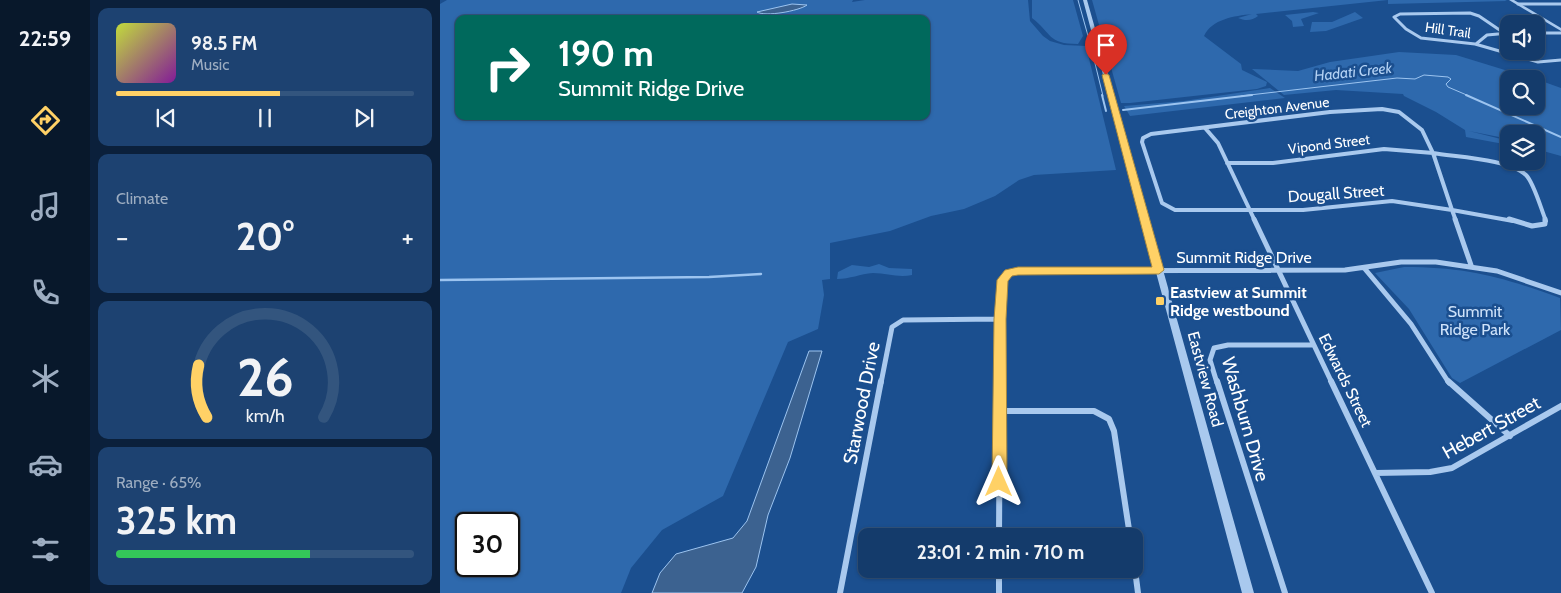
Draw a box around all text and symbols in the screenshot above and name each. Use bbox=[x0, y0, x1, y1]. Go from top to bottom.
map controls bbox=[1500, 15, 1545, 170]
button: sound bbox=[1500, 15, 1545, 60]
street label: Hill Trail bbox=[1424, 18, 1473, 42]
pin bbox=[1085, 24, 1127, 75]
text: 22:59 bbox=[19, 25, 71, 52]
icon: arrive bbox=[1092, 31, 1120, 59]
text: 98.5 FM bbox=[191, 32, 257, 55]
text: 190 m bbox=[558, 32, 654, 75]
icon: right bbox=[475, 35, 540, 100]
text: Music bbox=[191, 55, 229, 74]
water label: Hadati Creek bbox=[1313, 59, 1393, 85]
button: search bbox=[1500, 70, 1545, 115]
text: Summit Ridge Drive bbox=[558, 75, 744, 102]
street label: Creighton Avenue bbox=[1224, 93, 1330, 123]
icon: directions bbox=[28, 103, 63, 138]
icon: previous bbox=[152, 104, 180, 132]
icon: pause bbox=[251, 104, 279, 132]
icon: next bbox=[350, 104, 378, 132]
button: layers bbox=[1500, 125, 1545, 170]
street label: Vipond Street bbox=[1287, 130, 1371, 158]
street label: Dougall Street bbox=[1287, 181, 1386, 206]
icon: music bbox=[28, 189, 63, 224]
text: Climate bbox=[116, 189, 168, 208]
text: 20° bbox=[236, 213, 294, 260]
text: − bbox=[116, 220, 128, 254]
text: + bbox=[402, 220, 414, 254]
street label: Summit Ridge Drive bbox=[1176, 248, 1312, 267]
icon: phone bbox=[28, 275, 63, 310]
place label: Eastview at Summit Ridge westbound bbox=[1170, 283, 1307, 320]
marker: Eastview at Summit Ridge westbound bbox=[1154, 295, 1166, 307]
park label: Summit Ridge Park bbox=[1440, 302, 1511, 339]
street label: Eastview Road bbox=[1184, 329, 1227, 429]
street label: Edwards Street bbox=[1315, 330, 1377, 431]
street label: Starwood Drive bbox=[838, 340, 885, 466]
text: 26 bbox=[237, 346, 293, 409]
street label: Washburn Drive bbox=[1217, 354, 1274, 484]
icon: climate bbox=[28, 361, 63, 396]
street label: Hebert Street bbox=[1438, 391, 1545, 464]
text: km/h bbox=[245, 405, 285, 426]
icon: car bbox=[28, 447, 63, 482]
position arrow bbox=[972, 455, 1024, 507]
text: Range · 65% bbox=[116, 473, 202, 492]
text: 325 km bbox=[116, 497, 237, 544]
speed limit sign: 30 bbox=[455, 512, 520, 577]
icon: filters bbox=[28, 532, 63, 567]
text: 23:01 · 2 min · 710 m bbox=[917, 541, 1084, 564]

